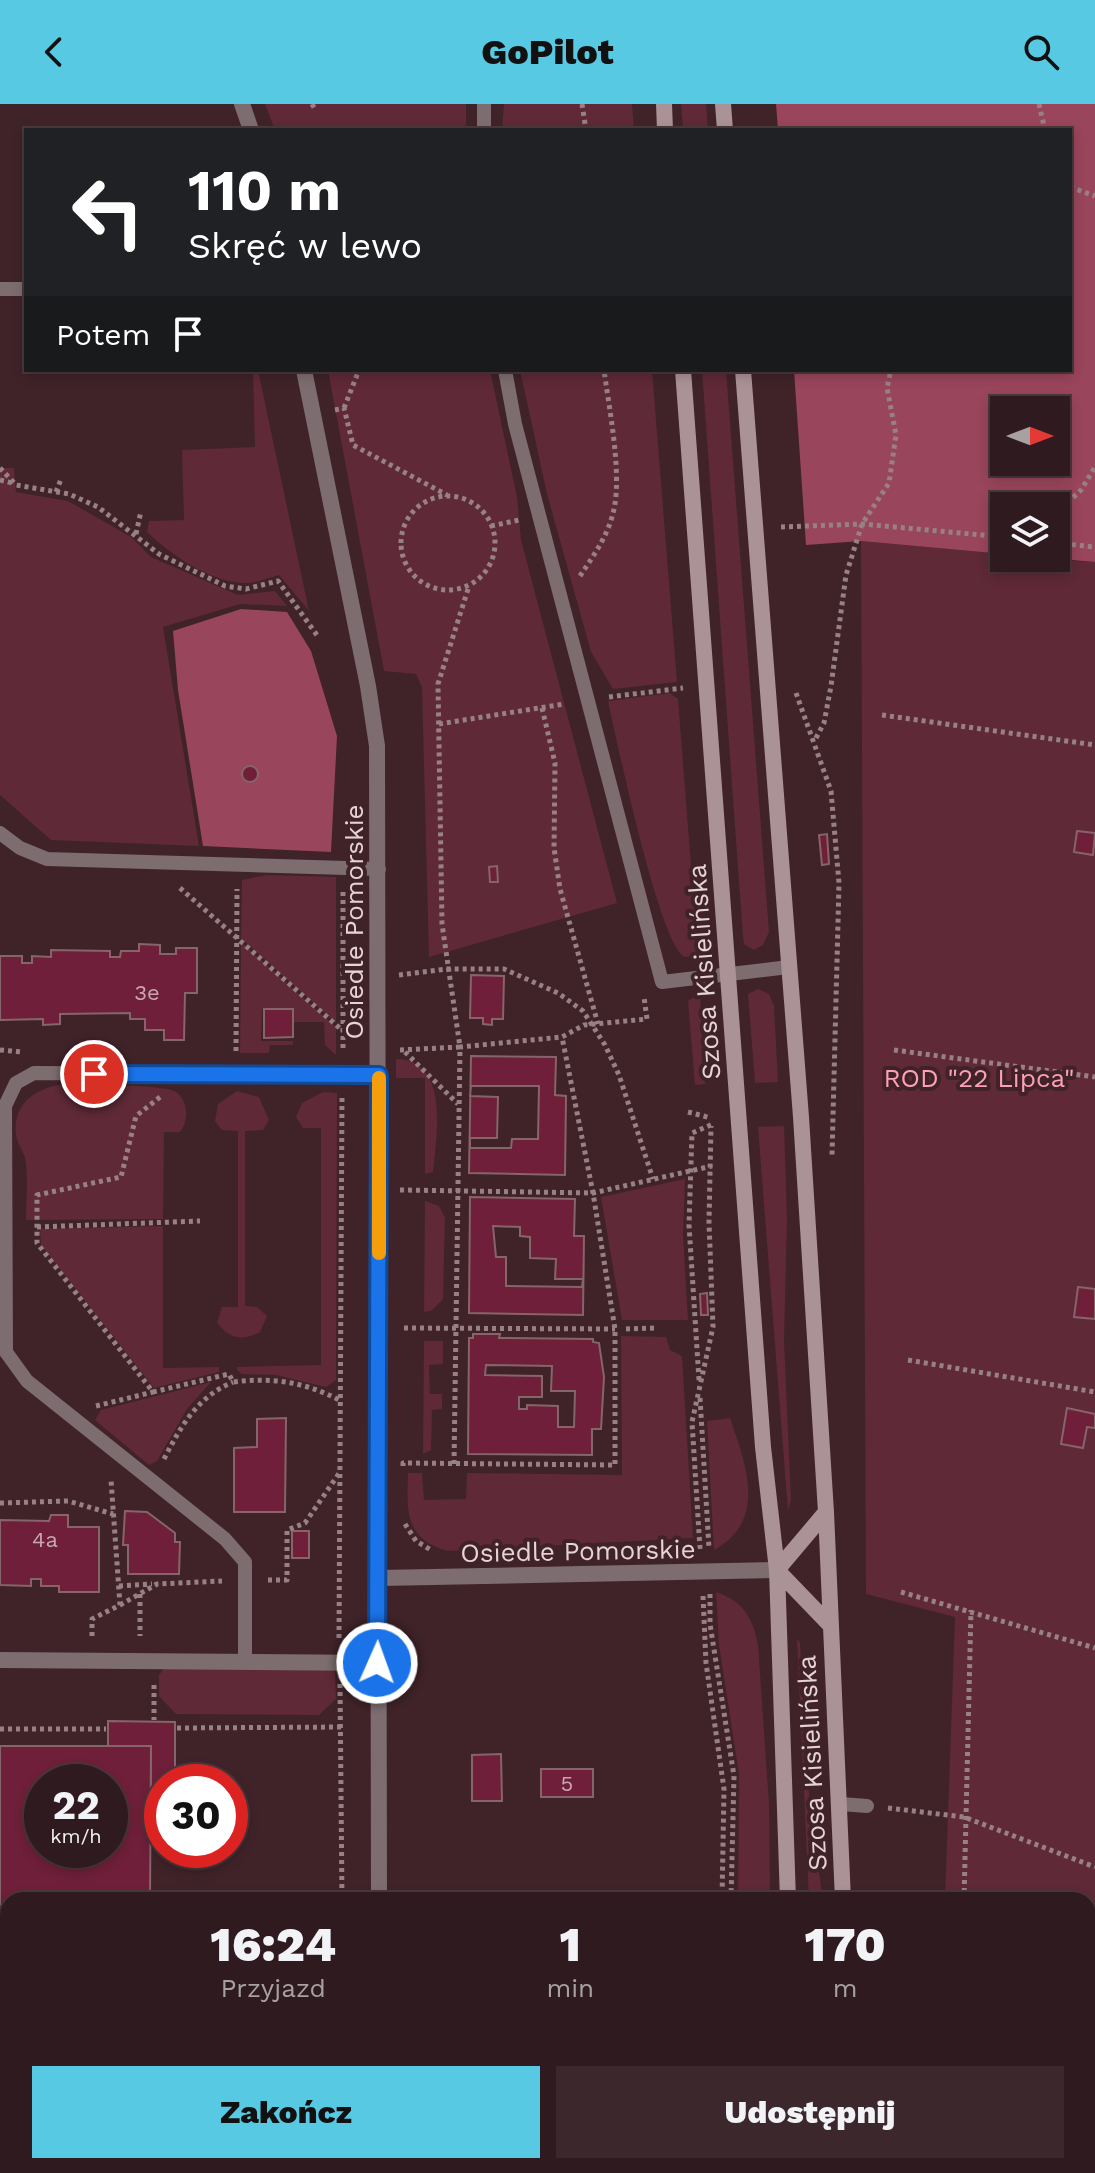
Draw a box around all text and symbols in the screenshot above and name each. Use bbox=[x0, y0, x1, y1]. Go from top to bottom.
icon: back bbox=[32, 30, 76, 74]
icon: search bbox=[1019, 30, 1063, 74]
text: GoPilot bbox=[481, 31, 614, 73]
text: 110 m bbox=[188, 158, 341, 224]
icon: left bbox=[56, 160, 160, 264]
text: Skręć w lewo bbox=[188, 225, 422, 267]
icon: arrive bbox=[166, 312, 210, 356]
text: Potem bbox=[56, 317, 150, 352]
north arrow bbox=[990, 396, 1070, 476]
map controls bbox=[990, 396, 1070, 572]
button: layers bbox=[990, 492, 1070, 572]
street label: Osiedle Pomorskie bbox=[339, 804, 369, 1040]
street label: Szosa Kisielińska bbox=[681, 863, 726, 1081]
house number: 3e bbox=[134, 980, 160, 1005]
pin bbox=[60, 1040, 128, 1108]
icon: arrive bbox=[72, 1052, 116, 1096]
park label: ROD "22 Lipca" bbox=[883, 1063, 1075, 1093]
house number: 4a bbox=[32, 1527, 58, 1552]
street label: Osiedle Pomorskie bbox=[460, 1534, 696, 1568]
position arrow bbox=[335, 1621, 419, 1705]
street label: Szosa Kisielińska bbox=[791, 1654, 833, 1872]
speed limit sign: 30 bbox=[144, 1764, 248, 1868]
house number: 5 bbox=[561, 1771, 573, 1796]
text: 22 bbox=[52, 1782, 100, 1829]
text: km/h bbox=[50, 1824, 102, 1848]
text: 16:24 bbox=[210, 1916, 336, 1973]
text: 1 bbox=[560, 1916, 581, 1973]
text: 170 bbox=[804, 1916, 886, 1973]
text: Przyjazd bbox=[221, 1973, 326, 2003]
text: min bbox=[546, 1973, 594, 2003]
text: m bbox=[833, 1973, 857, 2003]
button: Zakończ bbox=[32, 2066, 540, 2158]
button: Udostępnij bbox=[556, 2066, 1064, 2158]

